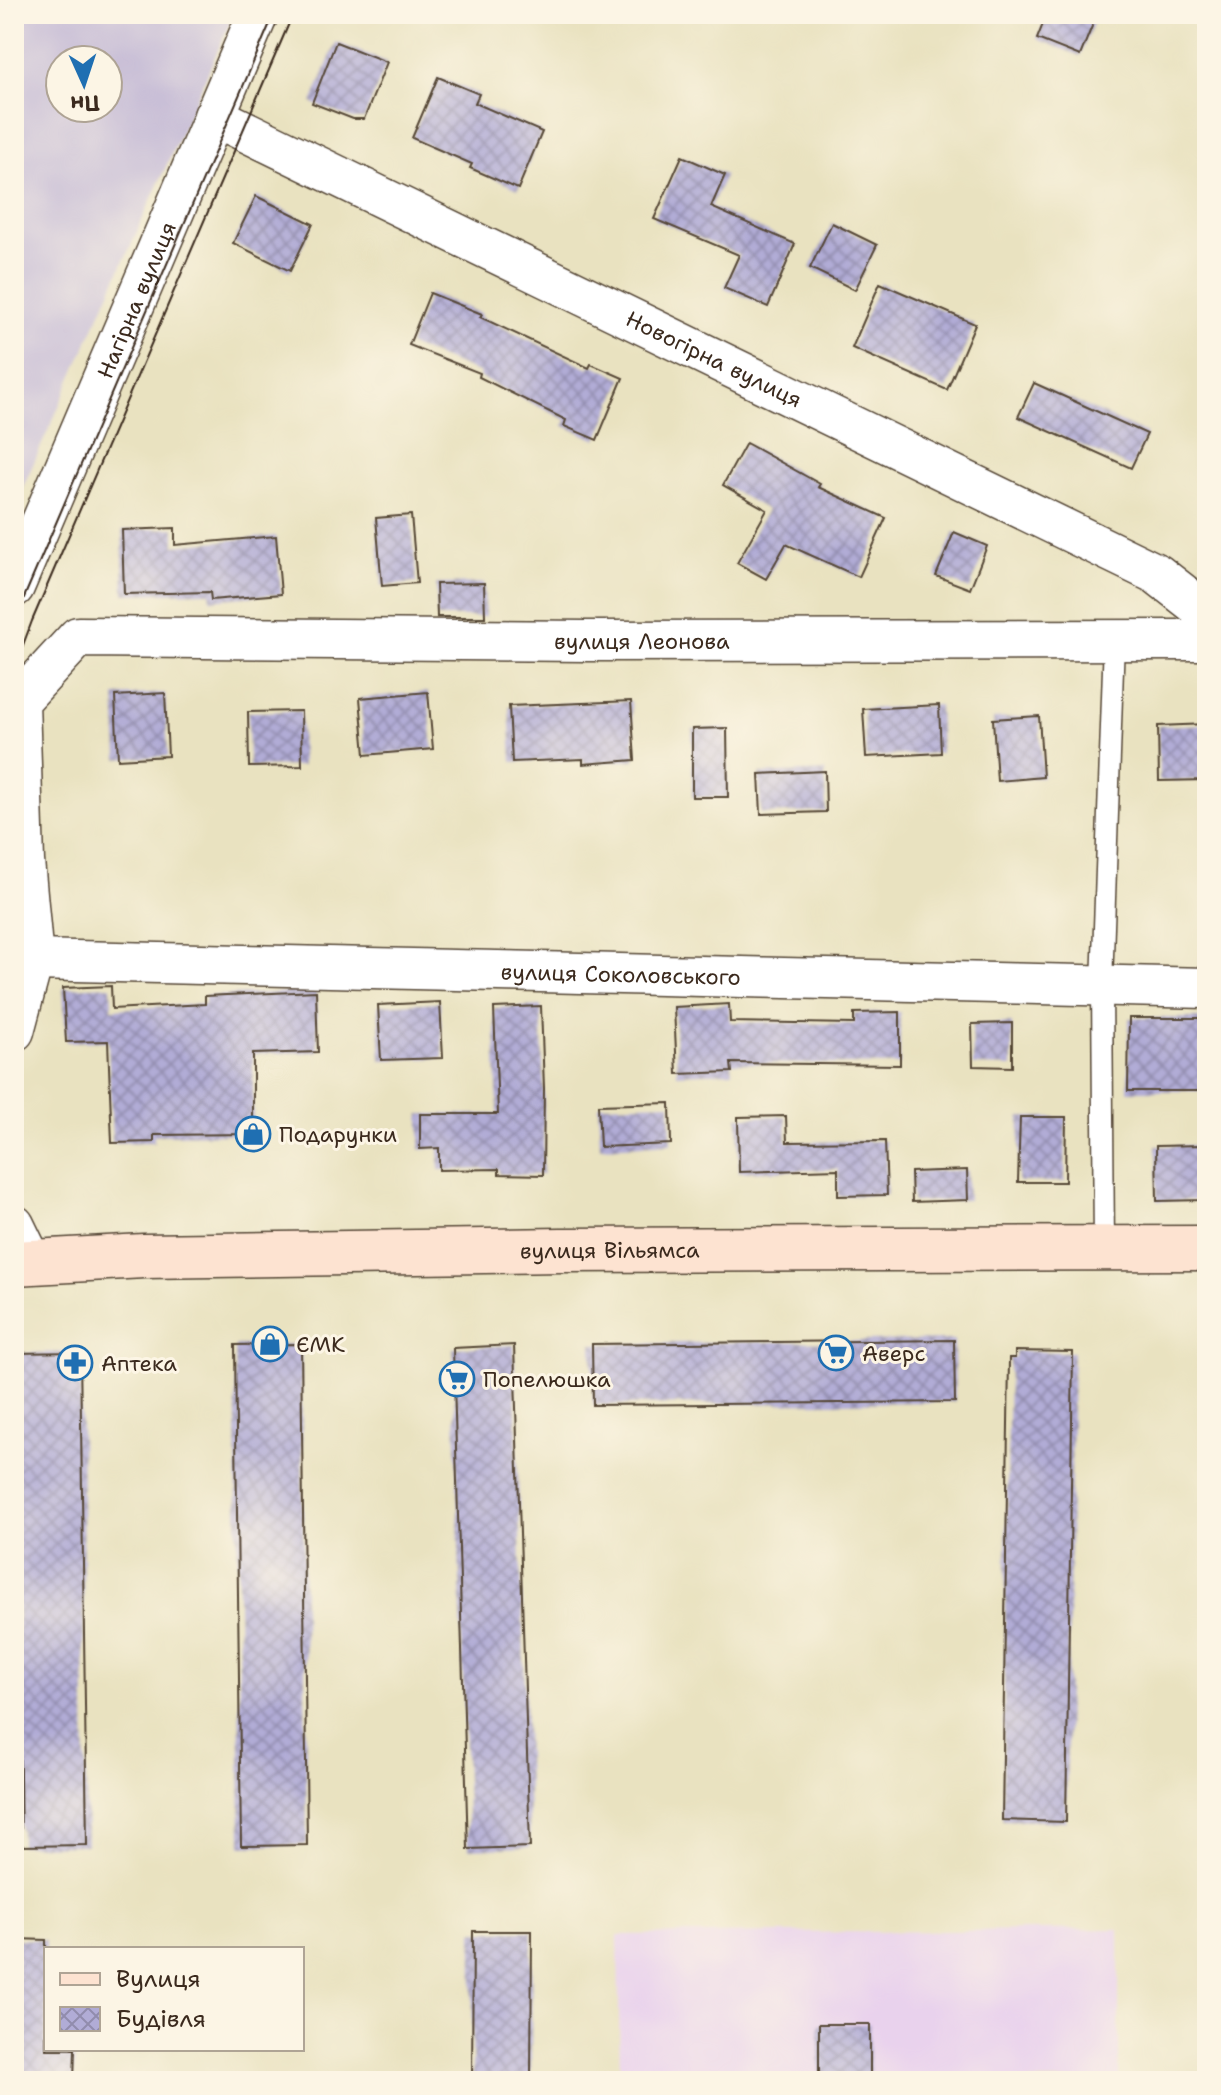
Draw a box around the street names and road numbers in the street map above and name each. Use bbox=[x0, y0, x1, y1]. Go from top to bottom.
street label: Нагірна вулиця bbox=[90, 217, 183, 383]
street label: Новогірна вулиця bbox=[621, 304, 807, 414]
street label: вулиця Леонова bbox=[554, 627, 730, 656]
street label: вулиця Соколовського bbox=[500, 957, 741, 992]
street label: вулиця Вільямса bbox=[520, 1236, 700, 1266]

